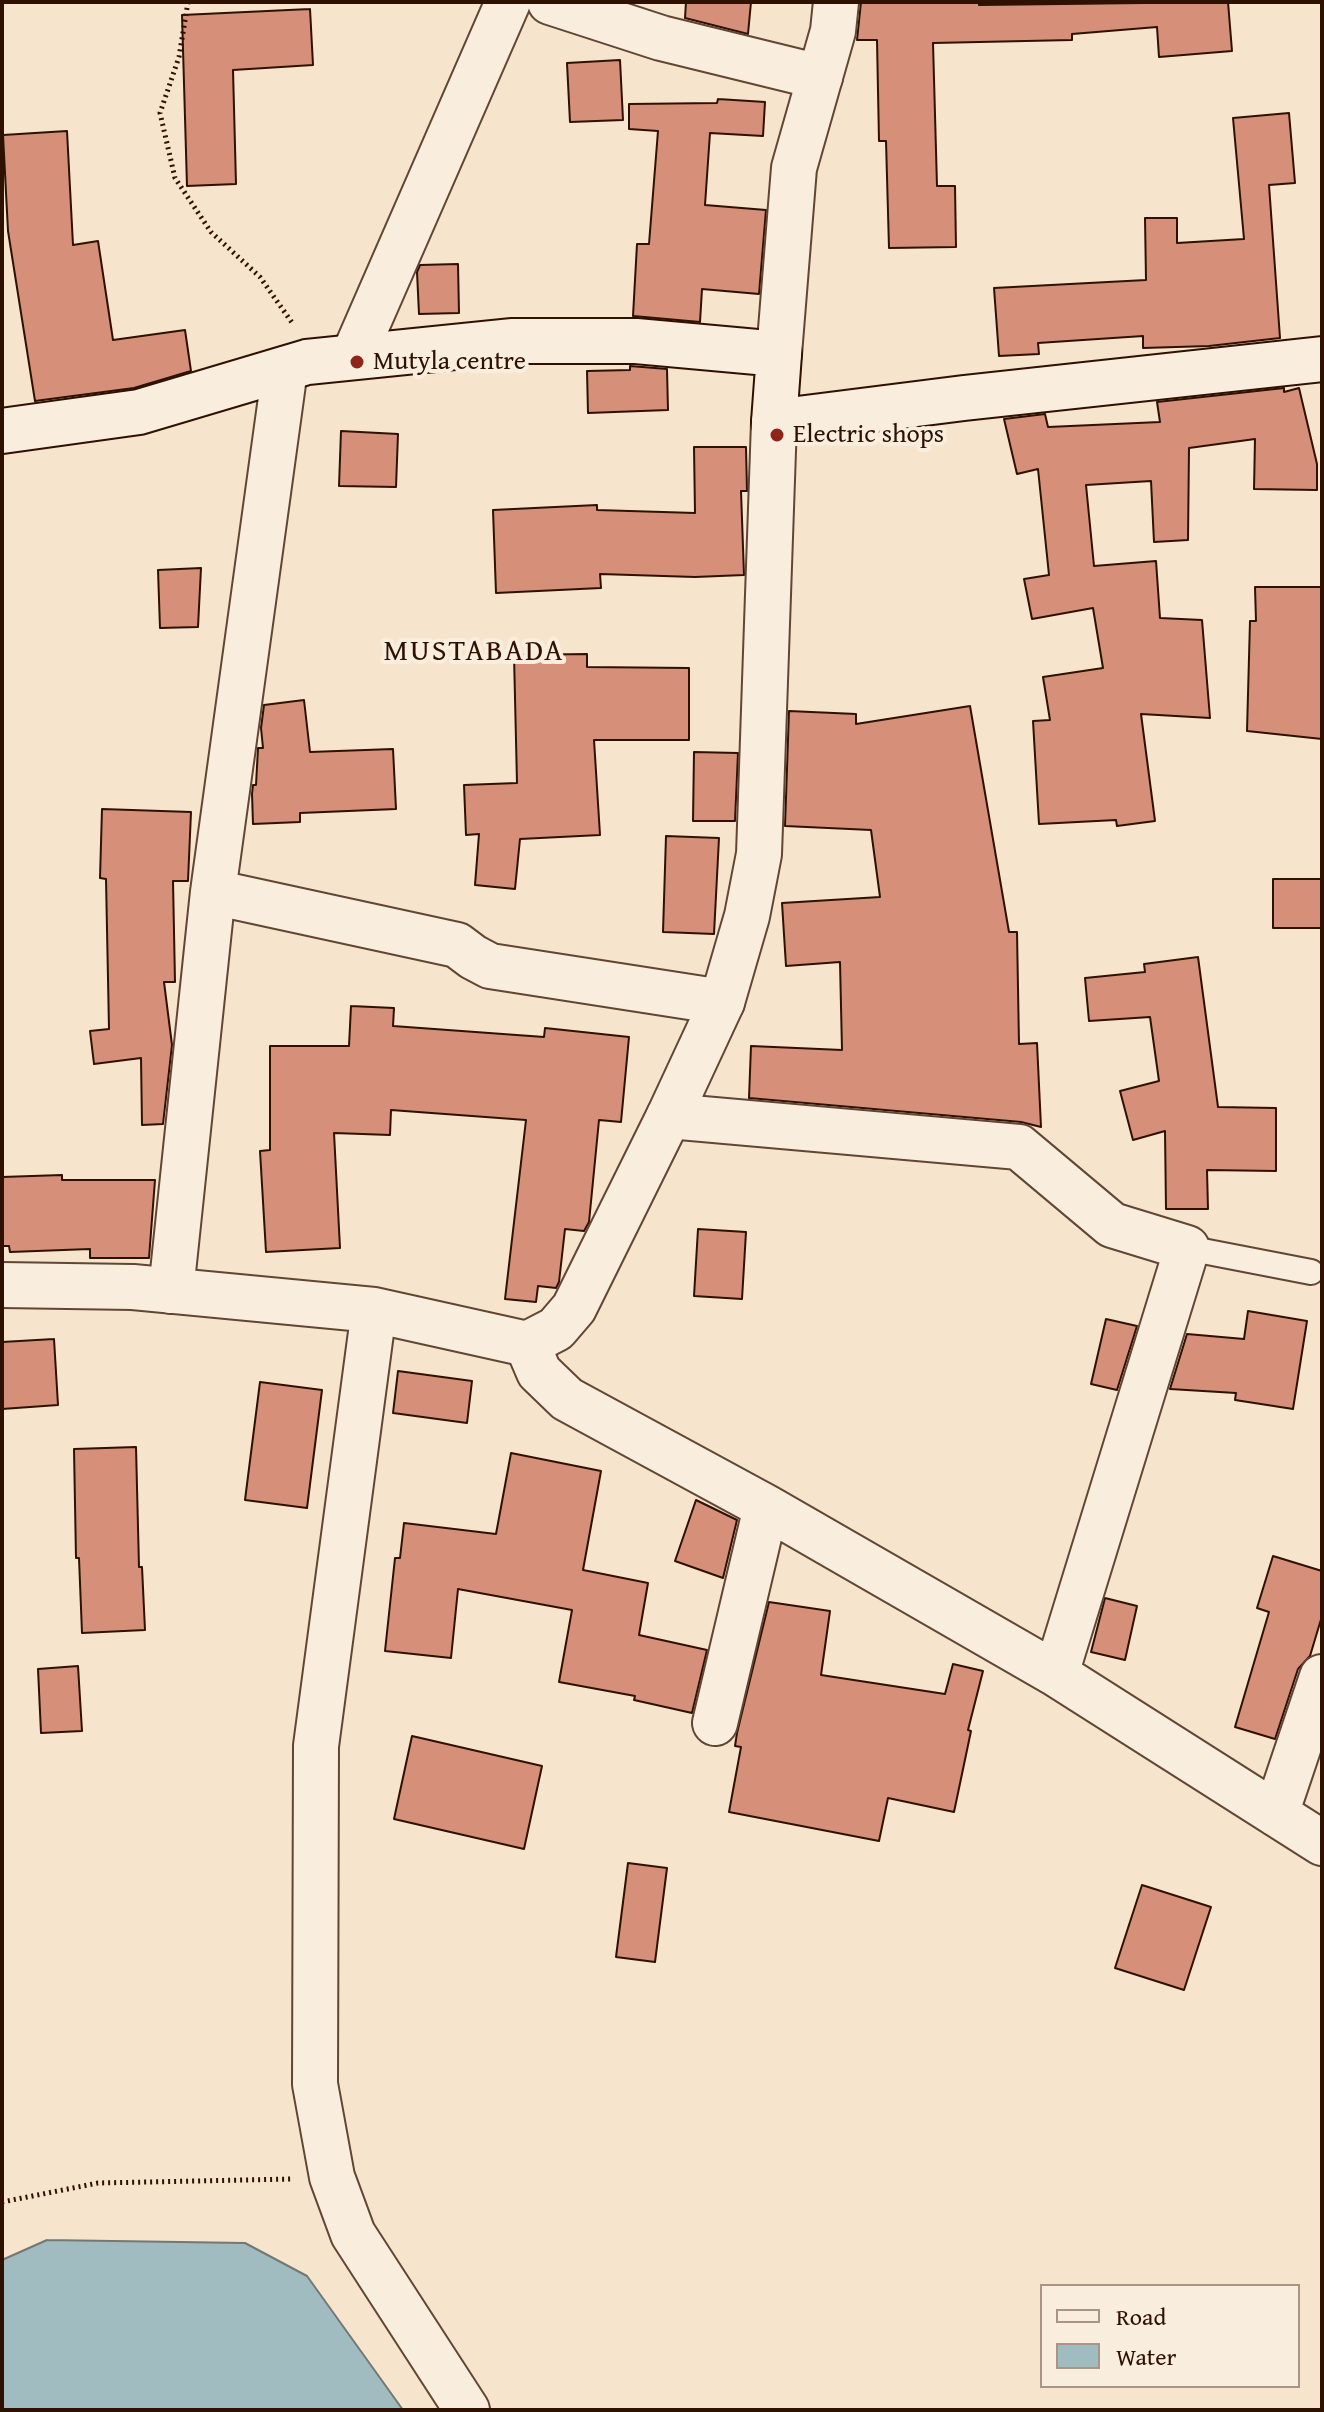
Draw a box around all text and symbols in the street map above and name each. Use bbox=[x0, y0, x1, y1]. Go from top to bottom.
place label: Mutyla centre bbox=[373, 346, 526, 378]
marker: Mutyla centre bbox=[348, 353, 366, 371]
place label: Electric shops bbox=[793, 419, 944, 451]
marker: Electric shops bbox=[768, 426, 786, 444]
district label: MUSTABADA bbox=[384, 634, 564, 670]
legend bbox=[1040, 2284, 1300, 2388]
text: Road bbox=[1116, 2299, 1166, 2334]
text: Water bbox=[1116, 2339, 1176, 2374]

